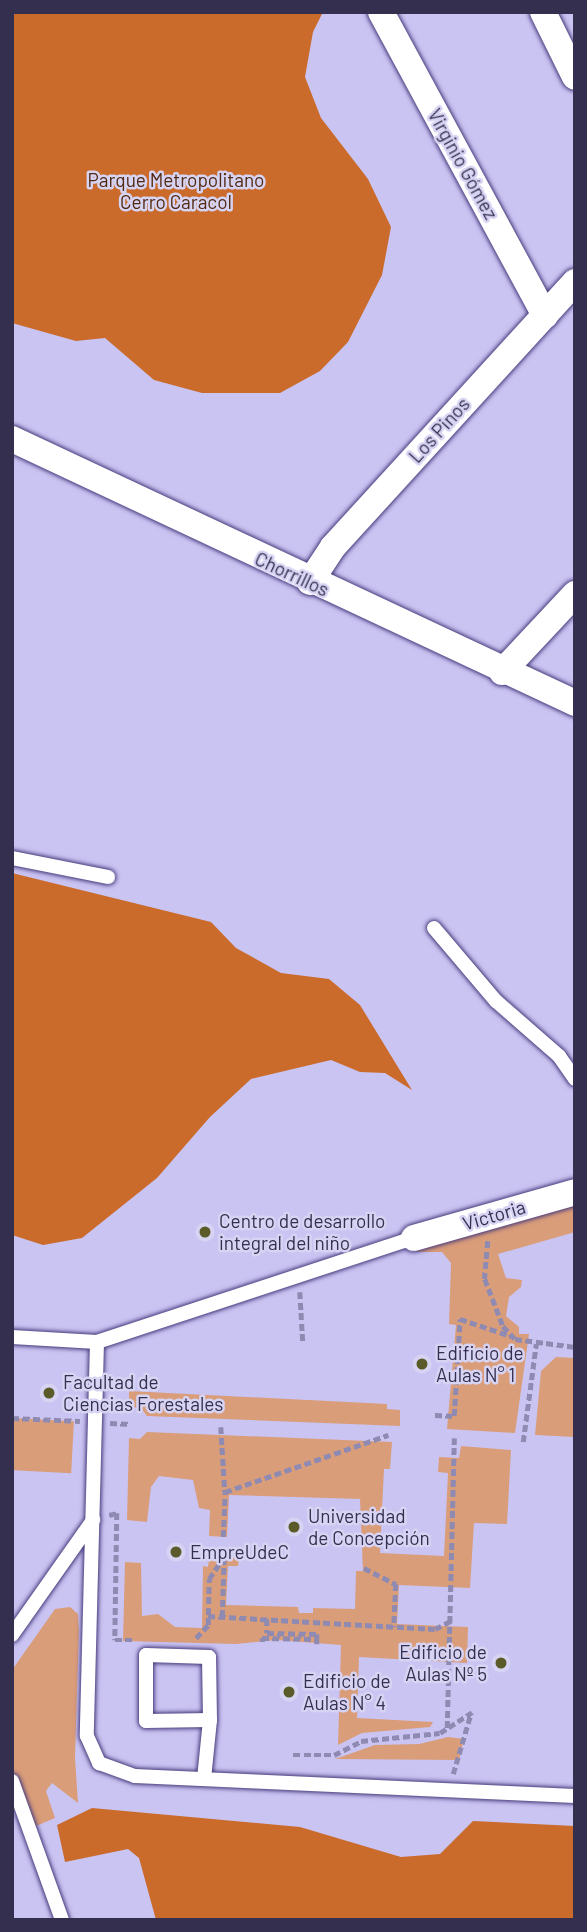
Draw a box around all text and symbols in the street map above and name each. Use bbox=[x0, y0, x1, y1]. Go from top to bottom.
street label: Virginio Gómez bbox=[423, 105, 503, 223]
park label: Parque Metropolitano Cerro Caracol bbox=[88, 169, 264, 213]
street label: Los Pinos bbox=[404, 393, 474, 467]
street label: Chorrillos bbox=[251, 547, 333, 601]
street label: Victoria bbox=[460, 1195, 528, 1235]
place label: Centro de desarrollo integral del niño bbox=[219, 1210, 385, 1254]
marker: Centro de desarrollo integral del niño bbox=[197, 1224, 213, 1240]
place label: Edificio de Aulas N° 1 bbox=[436, 1342, 524, 1386]
marker: Edificio de Aulas N° 1 bbox=[414, 1356, 430, 1372]
place label: Facultad de Ciencias Forestales bbox=[63, 1371, 223, 1415]
marker: Facultad de Ciencias Forestales bbox=[41, 1385, 57, 1401]
place label: Universidad de Concepción bbox=[308, 1505, 430, 1549]
marker: Universidad de Concepción bbox=[286, 1519, 302, 1535]
place label: EmpreUdeC bbox=[190, 1541, 289, 1563]
marker: EmpreUdeC bbox=[168, 1544, 184, 1560]
place label: Edificio de Aulas Nº 5 bbox=[399, 1641, 487, 1685]
marker: Edificio de Aulas Nº 5 bbox=[493, 1655, 509, 1671]
place label: Edificio de Aulas N° 4 bbox=[303, 1670, 391, 1714]
marker: Edificio de Aulas N° 4 bbox=[281, 1684, 297, 1700]

